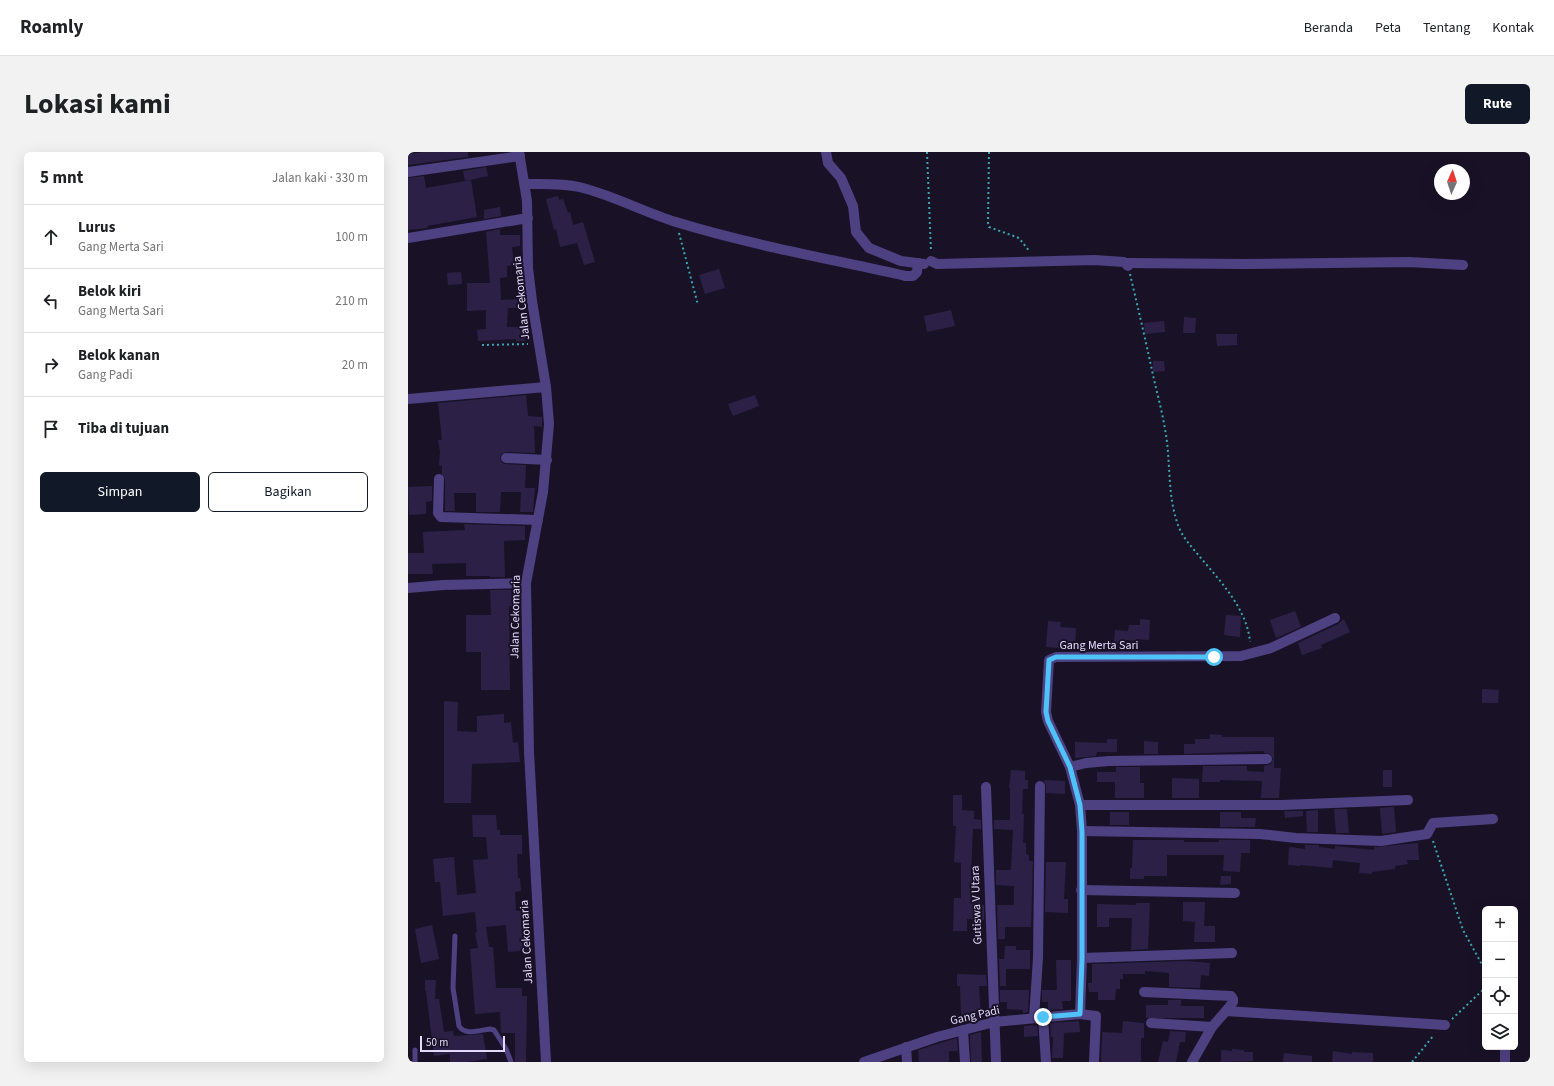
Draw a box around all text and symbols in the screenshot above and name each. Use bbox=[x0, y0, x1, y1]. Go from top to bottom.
text: Roamly bbox=[20, 14, 83, 41]
text: Beranda bbox=[1304, 18, 1353, 38]
text: Peta bbox=[1375, 18, 1401, 38]
text: Tentang bbox=[1423, 18, 1470, 38]
text: Kontak bbox=[1492, 18, 1534, 38]
text: Lokasi kami bbox=[24, 84, 171, 124]
button: Rute bbox=[1465, 84, 1530, 124]
north arrow bbox=[1434, 164, 1470, 200]
text: 5 mnt bbox=[40, 166, 83, 190]
text: Jalan kaki · 330 m bbox=[272, 169, 368, 187]
text: Lurus bbox=[78, 217, 115, 238]
icon: ahead bbox=[40, 226, 62, 248]
text: 100 m bbox=[335, 228, 368, 246]
text: Gang Merta Sari bbox=[78, 238, 164, 256]
street label: Jalan Cekomaria bbox=[509, 255, 534, 341]
text: Belok kiri bbox=[78, 281, 141, 302]
icon: left bbox=[40, 290, 62, 312]
text: 210 m bbox=[335, 292, 368, 310]
text: Gang Merta Sari bbox=[78, 302, 164, 320]
text: Belok kanan bbox=[78, 345, 160, 366]
icon: right bbox=[40, 354, 62, 376]
text: 20 m bbox=[342, 356, 368, 374]
text: Gang Padi bbox=[78, 366, 133, 384]
icon: arrive bbox=[40, 418, 62, 440]
text: Tiba di tujuan bbox=[78, 418, 169, 439]
button: Simpan bbox=[40, 472, 200, 512]
button: Bagikan bbox=[208, 472, 368, 512]
street label: Jalan Cekomaria bbox=[506, 575, 525, 659]
street label: Gang Merta Sari bbox=[1059, 637, 1139, 654]
route start bbox=[1205, 648, 1223, 666]
street label: Gutiswa V Utara bbox=[967, 865, 986, 945]
street label: Jalan Cekomaria bbox=[516, 900, 537, 984]
map controls bbox=[1482, 906, 1518, 1050]
button: + bbox=[1482, 906, 1518, 942]
button: − bbox=[1482, 942, 1518, 978]
button: locate bbox=[1482, 978, 1518, 1014]
street label: Gang Padi bbox=[949, 1002, 1002, 1029]
route end bbox=[1034, 1008, 1052, 1026]
button: layers bbox=[1482, 1014, 1518, 1050]
scale bar bbox=[420, 1034, 505, 1053]
text: 50 m bbox=[426, 1035, 448, 1050]

